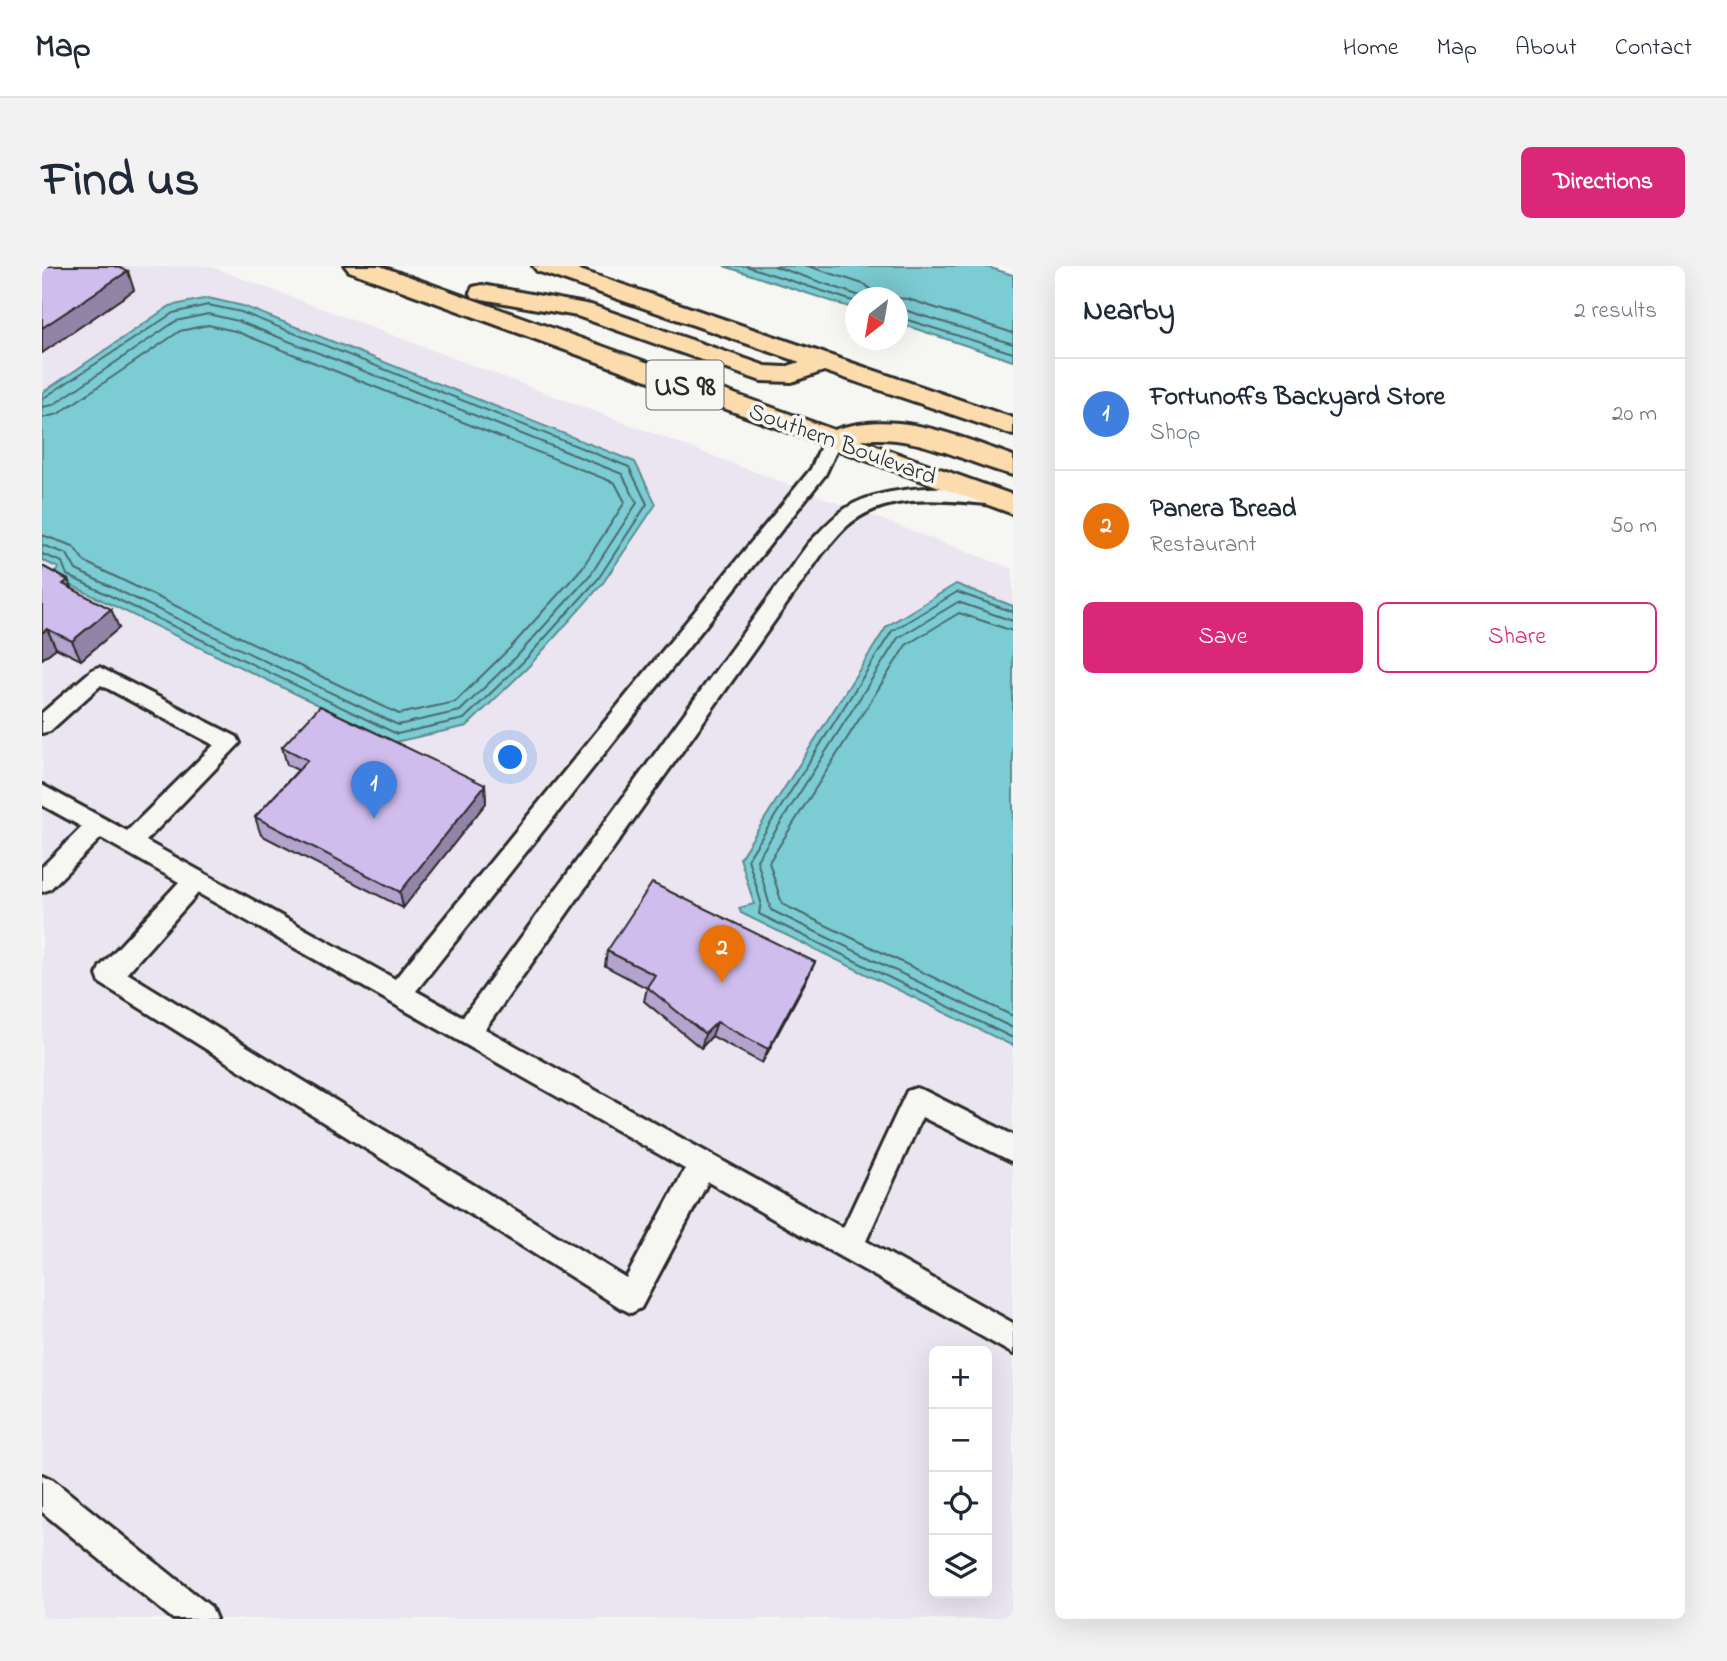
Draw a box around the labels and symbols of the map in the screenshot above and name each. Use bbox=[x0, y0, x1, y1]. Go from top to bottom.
north arrow bbox=[845, 287, 908, 350]
road number: US 98 bbox=[646, 360, 724, 410]
street label: Southern Boulevard bbox=[743, 395, 941, 496]
your location bbox=[493, 740, 527, 774]
pin: 1 bbox=[351, 761, 397, 819]
pin: 2 bbox=[699, 925, 745, 983]

